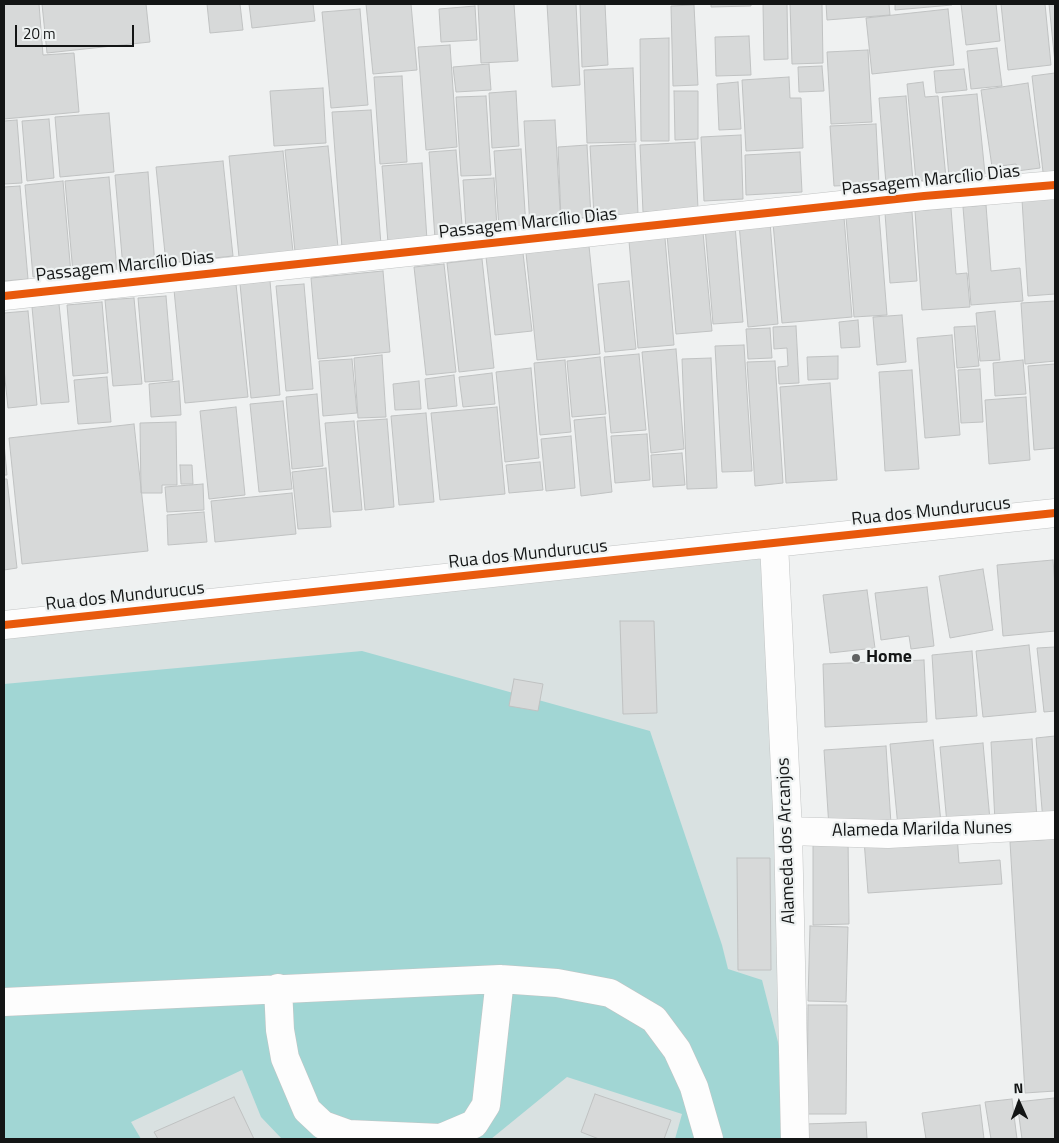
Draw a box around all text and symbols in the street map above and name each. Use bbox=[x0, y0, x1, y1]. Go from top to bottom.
scale bar bbox=[18, 15, 136, 47]
text: 20 m bbox=[23, 22, 56, 45]
street label: Passagem Marcílio Dias bbox=[841, 161, 1021, 201]
street label: Passagem Marcílio Dias bbox=[438, 204, 618, 244]
street label: Passagem Marcílio Dias bbox=[35, 247, 215, 287]
street label: Rua dos Mundurucus bbox=[850, 493, 1012, 531]
street label: Rua dos Mundurucus bbox=[447, 536, 609, 574]
street label: Rua dos Mundurucus bbox=[44, 578, 206, 616]
place label: Home bbox=[866, 647, 912, 669]
marker: Home bbox=[850, 652, 862, 664]
street label: Alameda dos Arcanjos bbox=[773, 757, 801, 925]
street label: Alameda Marilda Nunes bbox=[832, 818, 1012, 842]
text: N bbox=[1013, 1077, 1024, 1098]
north arrow bbox=[994, 1078, 1044, 1128]

